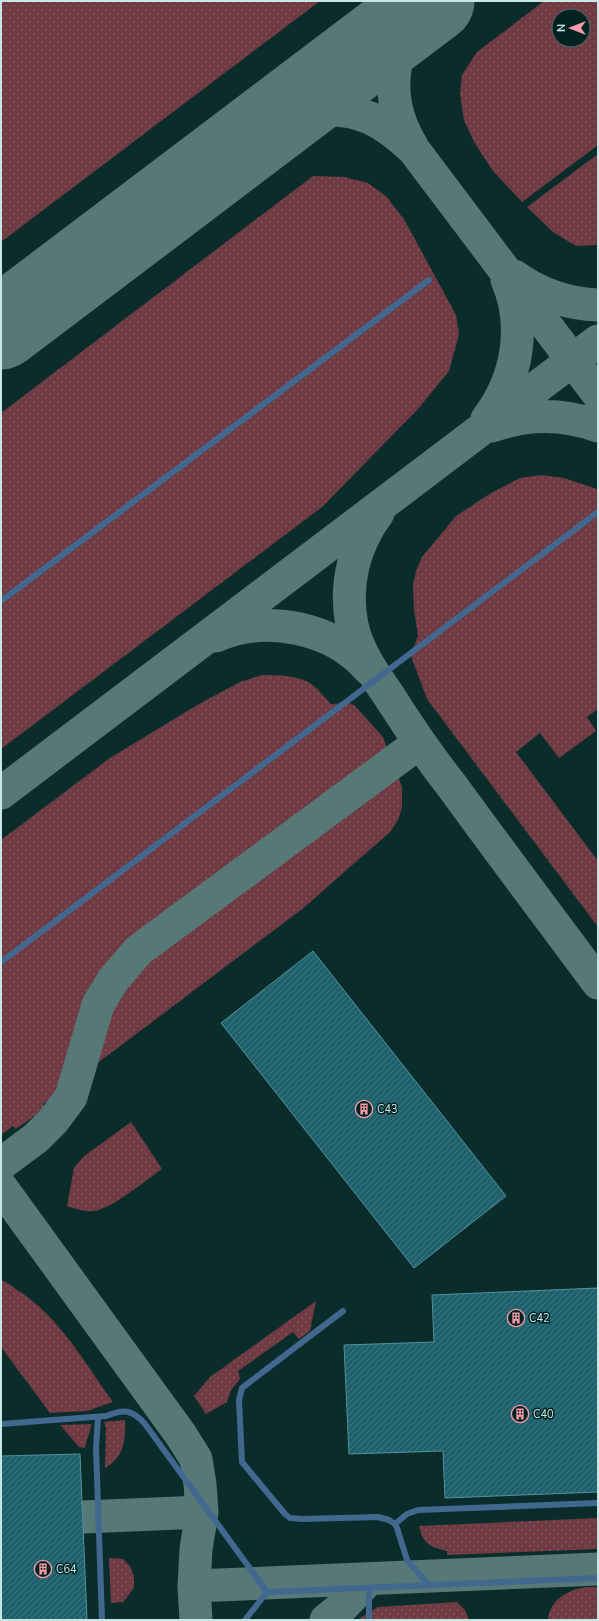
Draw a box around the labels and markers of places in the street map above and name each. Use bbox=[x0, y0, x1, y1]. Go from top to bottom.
building icon: C43 bbox=[354, 1099, 374, 1119]
place label: C43 bbox=[377, 1102, 398, 1117]
building icon: C42 bbox=[506, 1308, 526, 1328]
place label: C42 bbox=[529, 1311, 550, 1326]
building icon: C40 bbox=[510, 1404, 530, 1424]
place label: C40 bbox=[533, 1407, 554, 1422]
building icon: C64 bbox=[33, 1559, 53, 1579]
place label: C64 bbox=[56, 1562, 77, 1577]

